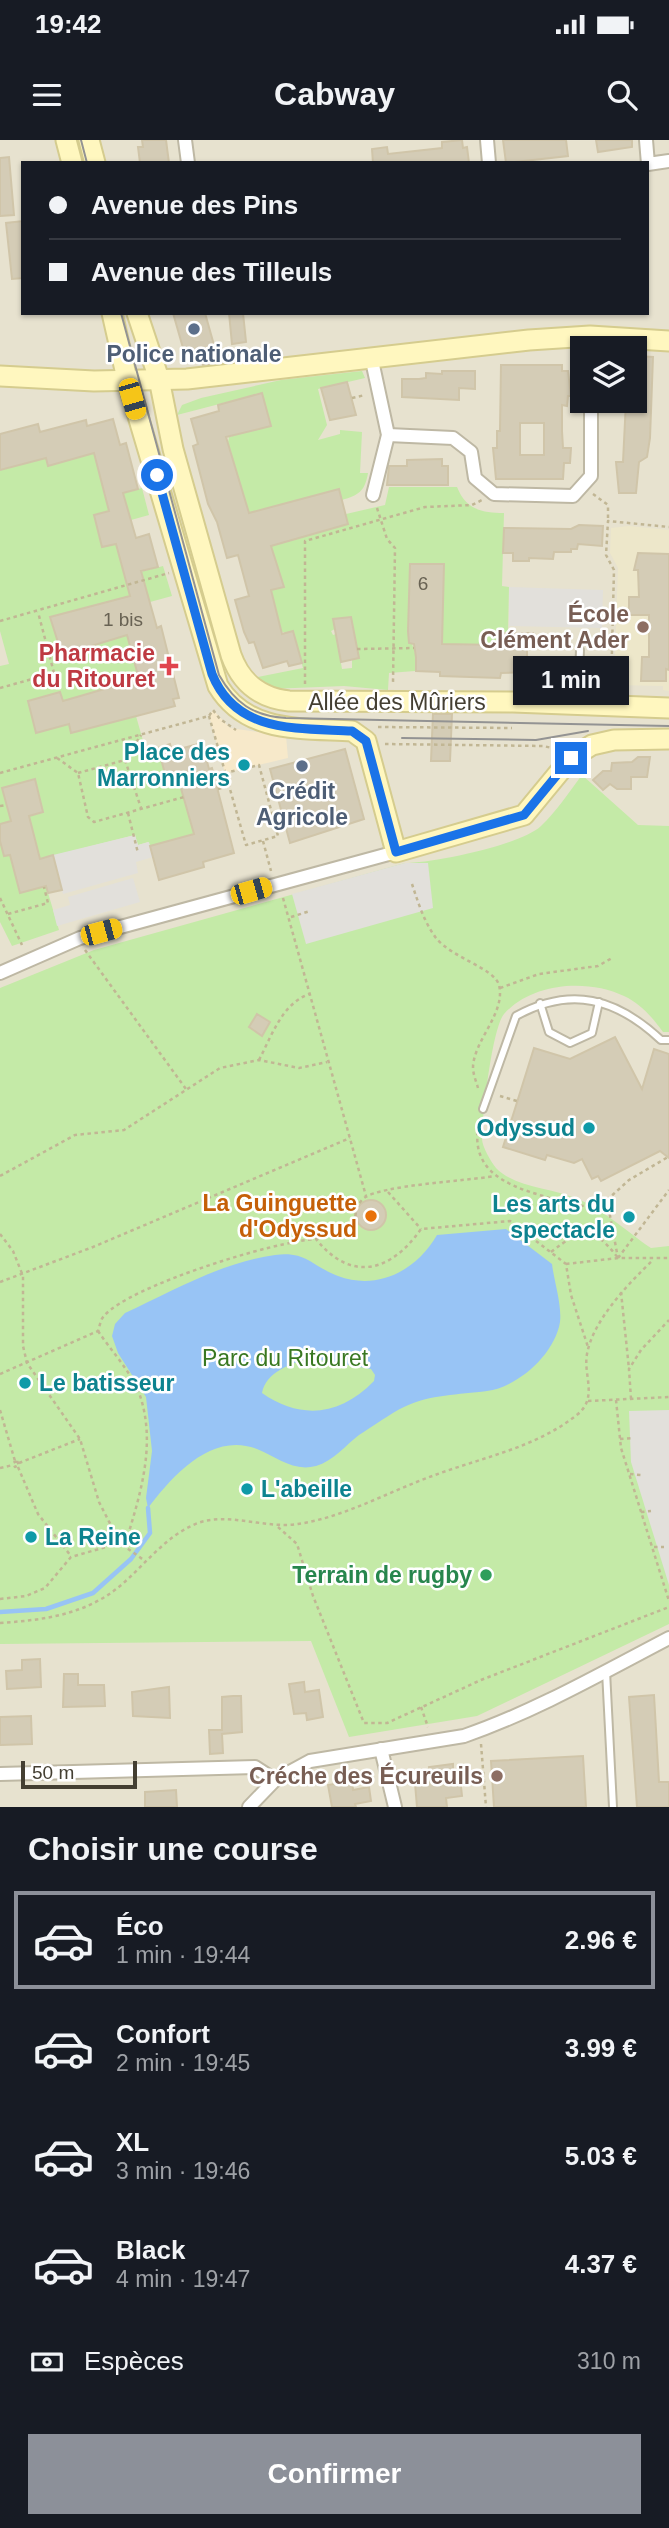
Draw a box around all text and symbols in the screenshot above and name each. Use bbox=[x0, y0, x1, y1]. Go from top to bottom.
text: 19:42 bbox=[35, 9, 102, 39]
icon: menu bbox=[28, 76, 66, 114]
text: Cabway bbox=[274, 76, 395, 112]
icon: search bbox=[603, 76, 641, 114]
text: Avenue des Pins bbox=[91, 190, 298, 220]
text: Avenue des Tilleuls bbox=[91, 257, 332, 287]
marker: Police nationale bbox=[186, 321, 202, 337]
map controls bbox=[570, 336, 647, 413]
button: layers bbox=[570, 336, 647, 413]
place label: Police nationale bbox=[106, 341, 282, 367]
car bbox=[117, 376, 148, 422]
route start bbox=[141, 459, 173, 491]
house number: 6 bbox=[418, 573, 428, 594]
place label: École Clément Ader bbox=[480, 600, 629, 653]
house number: 1 bis bbox=[103, 609, 143, 630]
marker: École Clément Ader bbox=[635, 619, 651, 635]
place label: Pharmacie du Ritouret bbox=[32, 640, 155, 692]
callout: 1 min bbox=[513, 656, 629, 706]
marker: Pharmacie du Ritouret bbox=[161, 658, 177, 674]
text: 1 min bbox=[541, 667, 601, 693]
street label: Allée des Mûriers bbox=[308, 689, 486, 715]
place label: Place des Marronniers bbox=[97, 739, 230, 791]
route end bbox=[555, 742, 587, 774]
marker: Place des Marronniers bbox=[236, 757, 252, 773]
marker: Crédit Agricole bbox=[294, 758, 310, 774]
place label: Crédit Agricole bbox=[256, 778, 348, 830]
car bbox=[228, 875, 275, 907]
car bbox=[78, 916, 125, 948]
place label: Odyssud bbox=[477, 1115, 575, 1141]
marker: Odyssud bbox=[581, 1120, 597, 1136]
place label: La Guinguette d'Odyssud bbox=[202, 1190, 357, 1242]
place label: Les arts du spectacle bbox=[492, 1191, 615, 1243]
marker: La Guinguette d'Odyssud bbox=[363, 1208, 379, 1224]
marker: Les arts du spectacle bbox=[621, 1209, 637, 1225]
park label: Parc du Ritouret bbox=[202, 1345, 369, 1371]
place label: Le batisseur bbox=[39, 1370, 175, 1396]
marker: Le batisseur bbox=[17, 1375, 33, 1391]
place label: L'abeille bbox=[261, 1476, 352, 1502]
marker: L'abeille bbox=[239, 1481, 255, 1497]
place label: La Reine bbox=[45, 1524, 141, 1550]
marker: La Reine bbox=[23, 1529, 39, 1545]
place label: Terrain de rugby bbox=[292, 1562, 472, 1588]
marker: Terrain de rugby bbox=[478, 1567, 494, 1583]
scale bar bbox=[21, 1758, 136, 1790]
text: 50 m bbox=[32, 1762, 74, 1783]
place label: Créche des Écureuils bbox=[249, 1762, 483, 1789]
marker: Créche des Écureuils bbox=[489, 1768, 505, 1784]
text: Choisir une course bbox=[28, 1831, 318, 1867]
icon: car bbox=[32, 1909, 95, 1972]
text: Éco bbox=[116, 1911, 164, 1941]
text: 2.96 € bbox=[565, 1925, 637, 1955]
text: 1 min · 19:44 bbox=[116, 1942, 250, 1968]
icon: car bbox=[32, 2017, 95, 2080]
text: Confort bbox=[116, 2019, 210, 2049]
text: 3.99 € bbox=[565, 2033, 637, 2063]
text: 2 min · 19:45 bbox=[116, 2050, 250, 2076]
icon: car bbox=[32, 2125, 95, 2188]
text: XL bbox=[116, 2127, 149, 2157]
text: 5.03 € bbox=[565, 2141, 637, 2171]
text: 3 min · 19:46 bbox=[116, 2158, 250, 2184]
icon: car bbox=[32, 2233, 95, 2296]
text: Black bbox=[116, 2235, 185, 2265]
text: 4.37 € bbox=[565, 2249, 637, 2279]
text: 4 min · 19:47 bbox=[116, 2266, 250, 2292]
icon: cash bbox=[28, 2343, 66, 2381]
text: Espèces bbox=[84, 2346, 184, 2376]
text: 310 m bbox=[577, 2348, 641, 2374]
button: Confirmer bbox=[28, 2434, 641, 2514]

